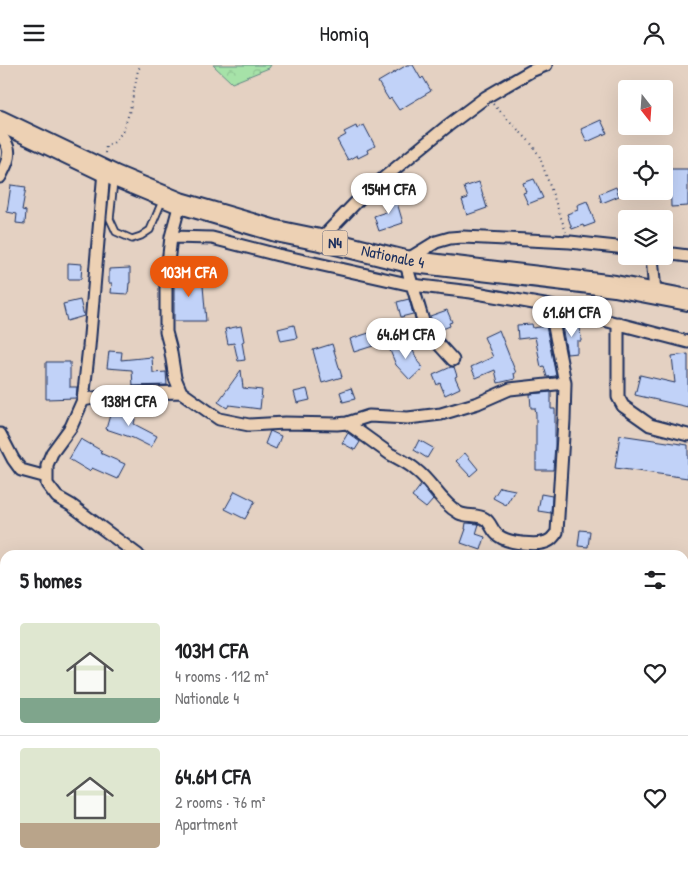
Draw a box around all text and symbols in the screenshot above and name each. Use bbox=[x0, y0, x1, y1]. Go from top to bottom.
text: Homiq bbox=[319, 18, 369, 48]
icon: menu bbox=[20, 19, 48, 47]
icon: person bbox=[640, 19, 668, 47]
north arrow bbox=[618, 80, 672, 135]
map controls bbox=[618, 80, 673, 265]
button: locate bbox=[618, 145, 673, 200]
pin: 154M CFA bbox=[337, 173, 441, 215]
text: 154M CFA bbox=[362, 178, 416, 200]
button: layers bbox=[618, 210, 673, 265]
road number: N4 bbox=[322, 231, 348, 255]
street label: Nationale 4 bbox=[359, 239, 427, 273]
pin: 103M CFA bbox=[137, 255, 241, 298]
text: 103M CFA bbox=[161, 261, 217, 283]
pin: 61.6M CFA bbox=[515, 295, 629, 338]
text: 61.6M CFA bbox=[543, 301, 601, 323]
pin: 64.6M CFA bbox=[349, 317, 463, 360]
text: 64.6M CFA bbox=[377, 323, 435, 345]
pin: 138M CFA bbox=[77, 385, 181, 427]
text: 138M CFA bbox=[101, 390, 157, 412]
text: 5 homes bbox=[20, 566, 82, 595]
icon: filters bbox=[641, 566, 669, 594]
text: 103M CFA bbox=[175, 636, 248, 665]
icon: home bbox=[60, 643, 120, 703]
icon: heart bbox=[641, 659, 669, 687]
text: 4 rooms · 112 m² bbox=[175, 665, 269, 687]
text: Nationale 4 bbox=[175, 687, 239, 709]
text: 64.6M CFA bbox=[175, 762, 251, 791]
icon: home bbox=[60, 768, 120, 828]
icon: heart bbox=[641, 784, 669, 812]
text: 2 rooms · 76 m² bbox=[175, 791, 265, 813]
text: Apartment bbox=[175, 813, 238, 835]

